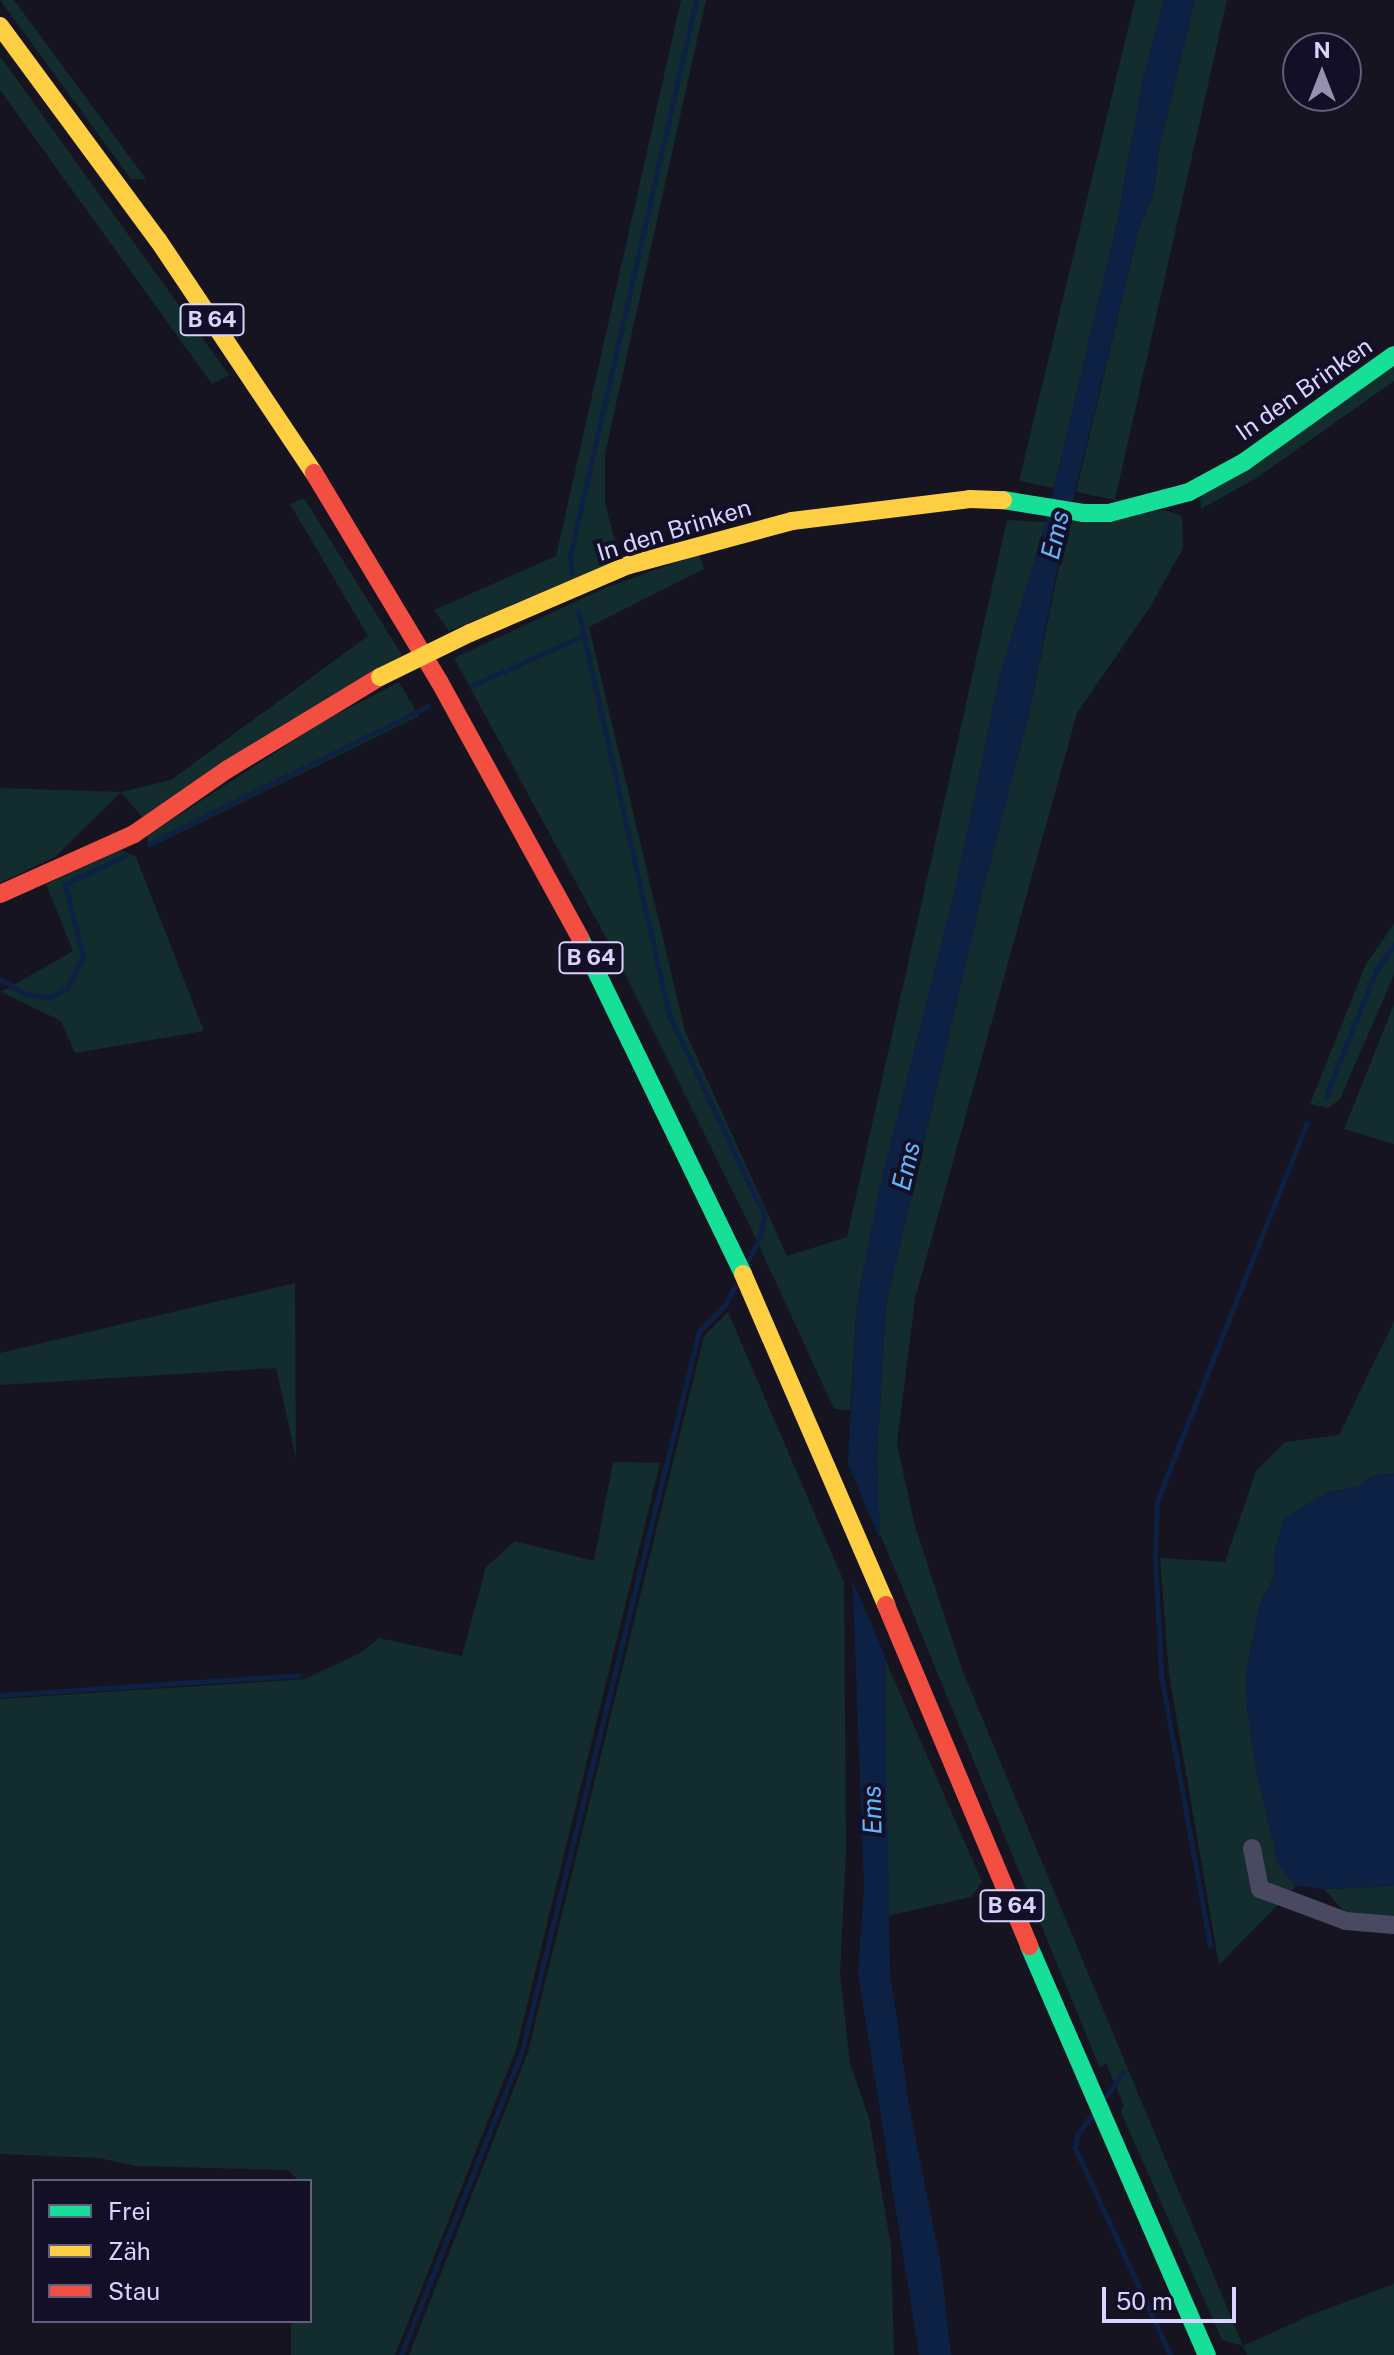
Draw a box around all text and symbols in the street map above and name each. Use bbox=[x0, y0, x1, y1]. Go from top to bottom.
north arrow bbox=[1282, 32, 1362, 112]
text: N bbox=[1313, 37, 1331, 63]
road number: B 64 bbox=[178, 302, 246, 338]
street label: In den Brinken bbox=[1230, 331, 1378, 447]
street label: In den Brinken bbox=[593, 493, 755, 567]
water label: Ems bbox=[1034, 507, 1076, 563]
road number: B 64 bbox=[557, 940, 625, 976]
water label: Ems bbox=[885, 1138, 927, 1194]
water label: Ems bbox=[856, 1785, 888, 1835]
road number: B 64 bbox=[978, 1888, 1046, 1924]
legend bbox=[32, 2179, 312, 2323]
text: Frei bbox=[108, 2197, 151, 2225]
text: Zäh bbox=[108, 2237, 151, 2265]
scale bar bbox=[1106, 2271, 1240, 2321]
text: Stau bbox=[108, 2277, 160, 2305]
text: 50 m bbox=[1116, 2287, 1173, 2315]

